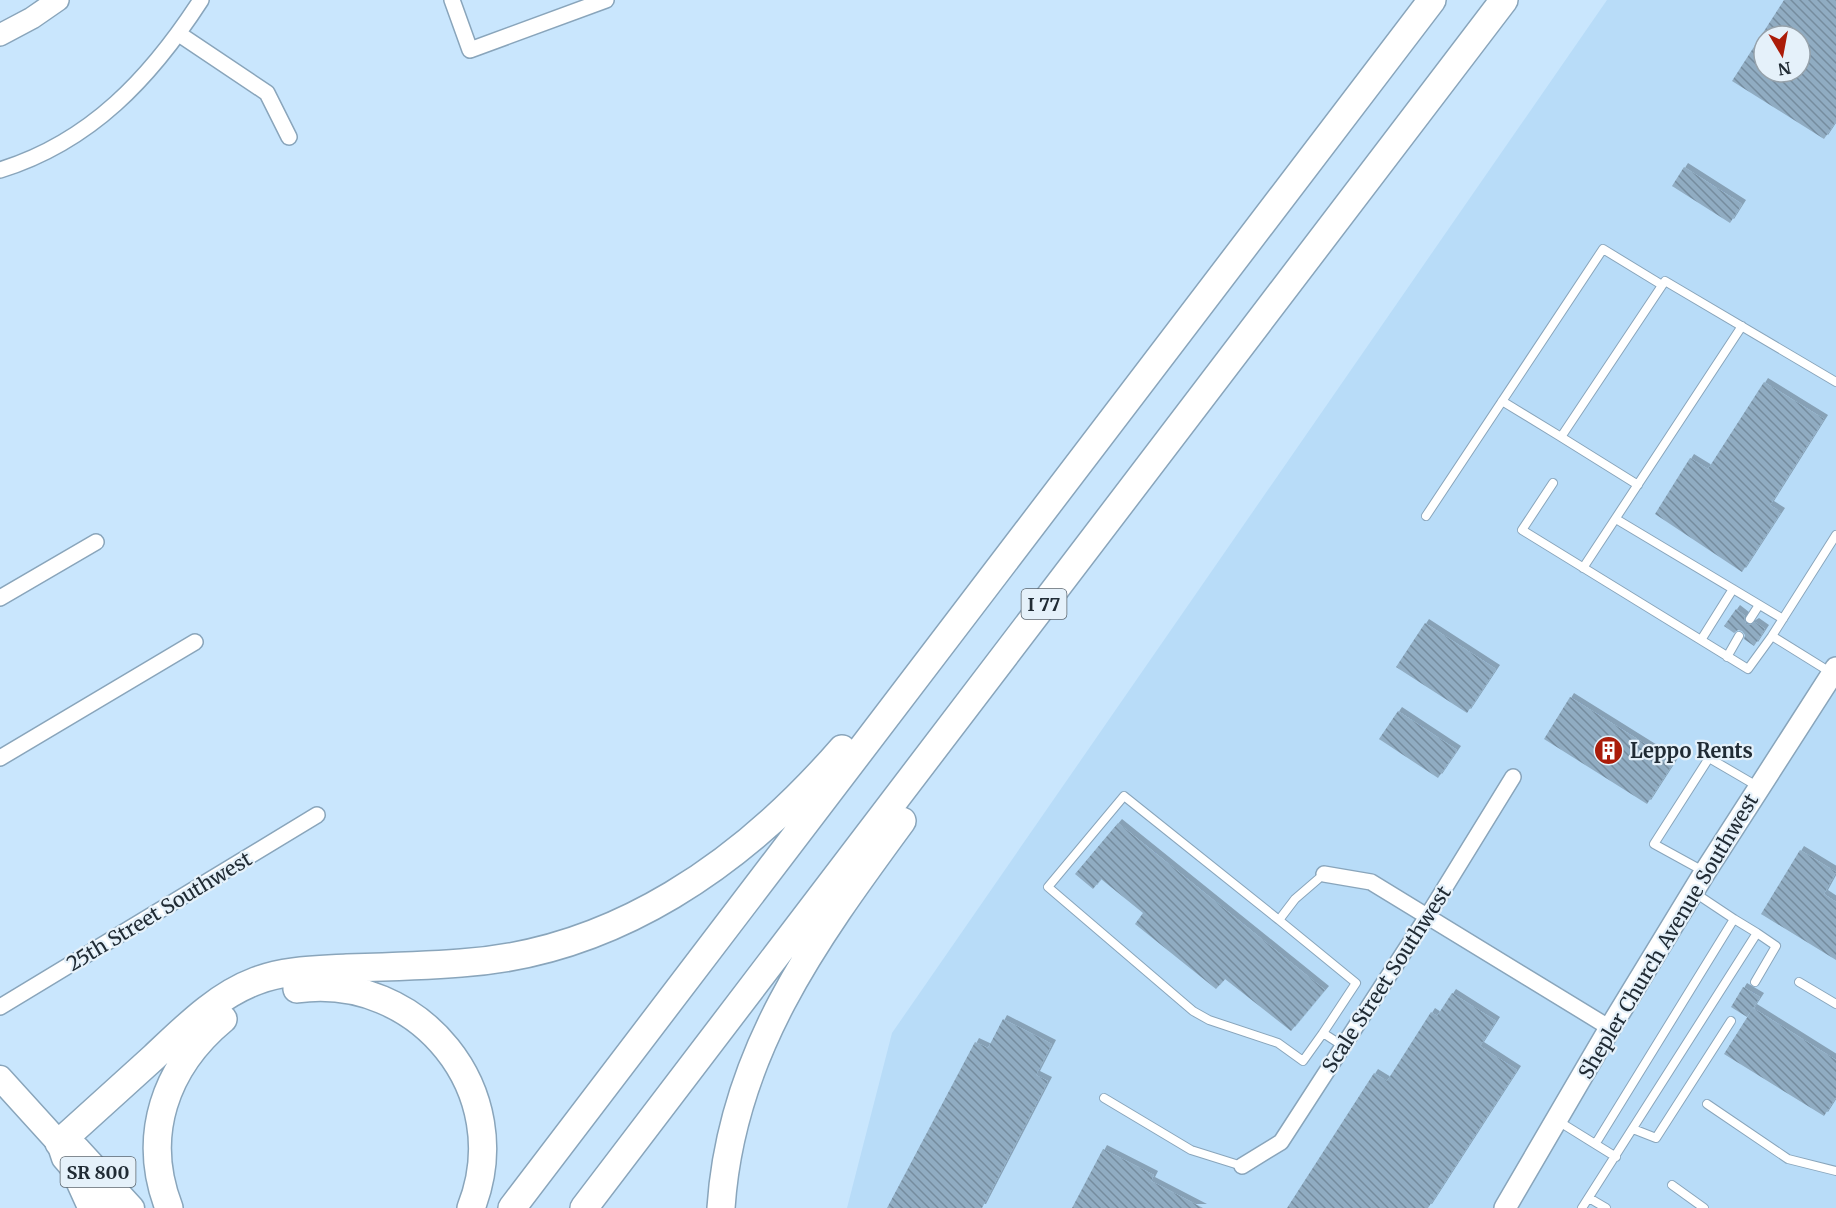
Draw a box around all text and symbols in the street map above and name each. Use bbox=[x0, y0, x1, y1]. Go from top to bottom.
north arrow bbox=[1752, 24, 1812, 84]
text: N bbox=[1776, 58, 1793, 80]
road number: I 77 bbox=[1022, 589, 1066, 619]
building icon: Leppo Rents bbox=[1593, 734, 1625, 766]
place label: Leppo Rents bbox=[1630, 738, 1753, 763]
street label: Shepler Church Avenue Southwest bbox=[1573, 789, 1763, 1083]
street label: 25th Street Southwest bbox=[62, 846, 256, 976]
street label: Scale Street Southwest bbox=[1316, 881, 1456, 1077]
road number: SR 800 bbox=[60, 1157, 136, 1187]

